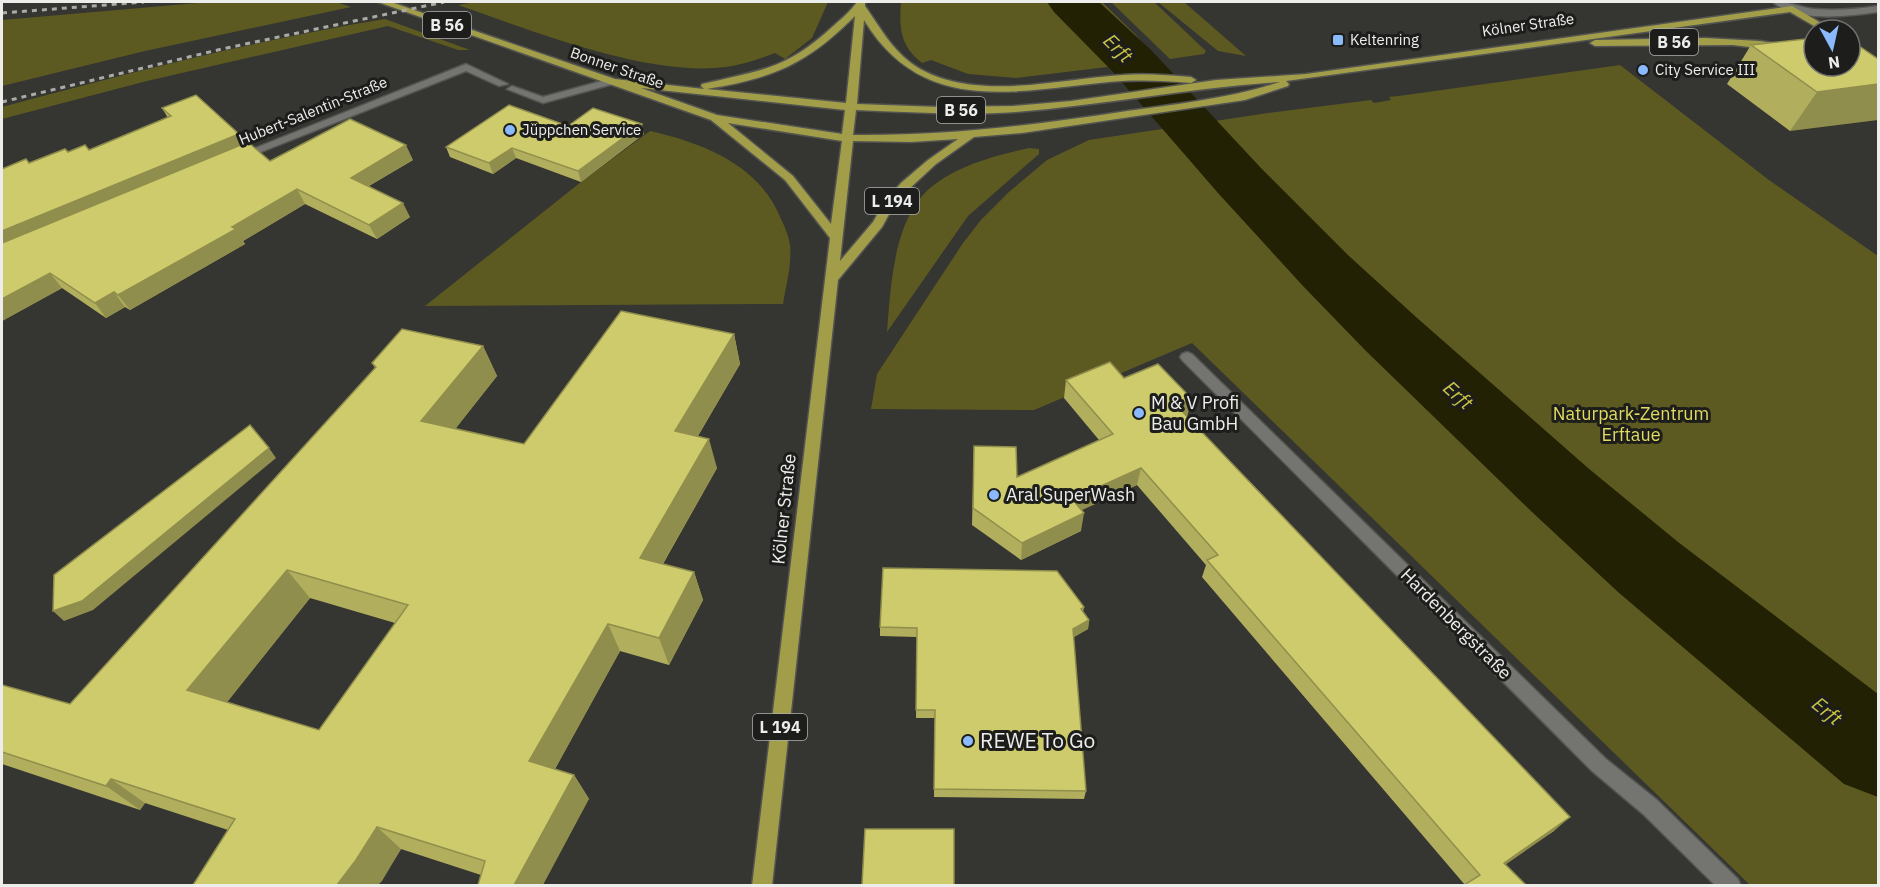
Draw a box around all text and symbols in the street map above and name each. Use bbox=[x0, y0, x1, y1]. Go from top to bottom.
street label: Kölner Straße bbox=[1481, 9, 1575, 40]
road number: B 56 bbox=[423, 12, 471, 38]
north arrow bbox=[1802, 18, 1862, 78]
water label: Erft bbox=[1098, 27, 1139, 69]
road number: B 56 bbox=[1650, 29, 1698, 55]
place label: Keltenring bbox=[1350, 30, 1419, 49]
marker: Keltenring bbox=[1331, 33, 1345, 47]
street label: Bonner Straße bbox=[568, 43, 666, 92]
text: N bbox=[1827, 52, 1841, 74]
place label: City Service III bbox=[1655, 60, 1755, 79]
marker: City Service III bbox=[1636, 63, 1650, 77]
street label: Hubert-Salentin-Straße bbox=[236, 72, 390, 149]
road number: B 56 bbox=[937, 97, 985, 123]
place label: Jüppchen Service bbox=[522, 120, 641, 139]
marker: Jüppchen Service bbox=[503, 123, 517, 137]
road number: L 194 bbox=[865, 188, 919, 214]
water label: Erft bbox=[1438, 374, 1479, 416]
place label: M & V Profi Bau GmbH bbox=[1151, 391, 1239, 435]
park label: Naturpark-Zentrum Erftaue bbox=[1553, 402, 1709, 446]
marker: M & V Profi Bau GmbH bbox=[1132, 406, 1146, 420]
street label: Kölner Straße bbox=[766, 452, 801, 565]
place label: Aral SuperWash bbox=[1006, 483, 1135, 506]
marker: Aral SuperWash bbox=[987, 488, 1001, 502]
street label: Hardenbergstraße bbox=[1396, 563, 1517, 684]
water label: Erft bbox=[1807, 690, 1848, 731]
road number: L 194 bbox=[753, 714, 807, 740]
place label: REWE To Go bbox=[980, 726, 1095, 754]
marker: REWE To Go bbox=[961, 734, 975, 748]

